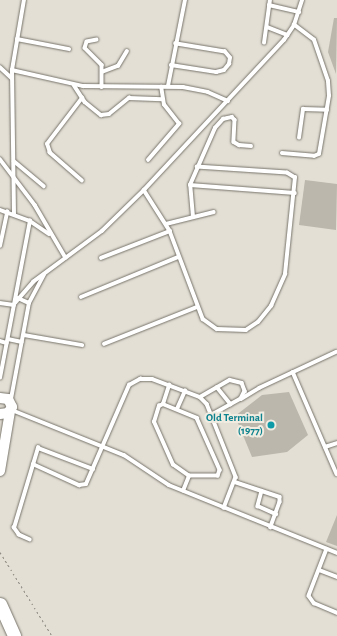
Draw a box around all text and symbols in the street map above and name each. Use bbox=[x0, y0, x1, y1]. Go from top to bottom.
place label: Old Terminal (1977) bbox=[206, 412, 263, 438]
marker: Old Terminal (1977) bbox=[266, 420, 276, 430]

